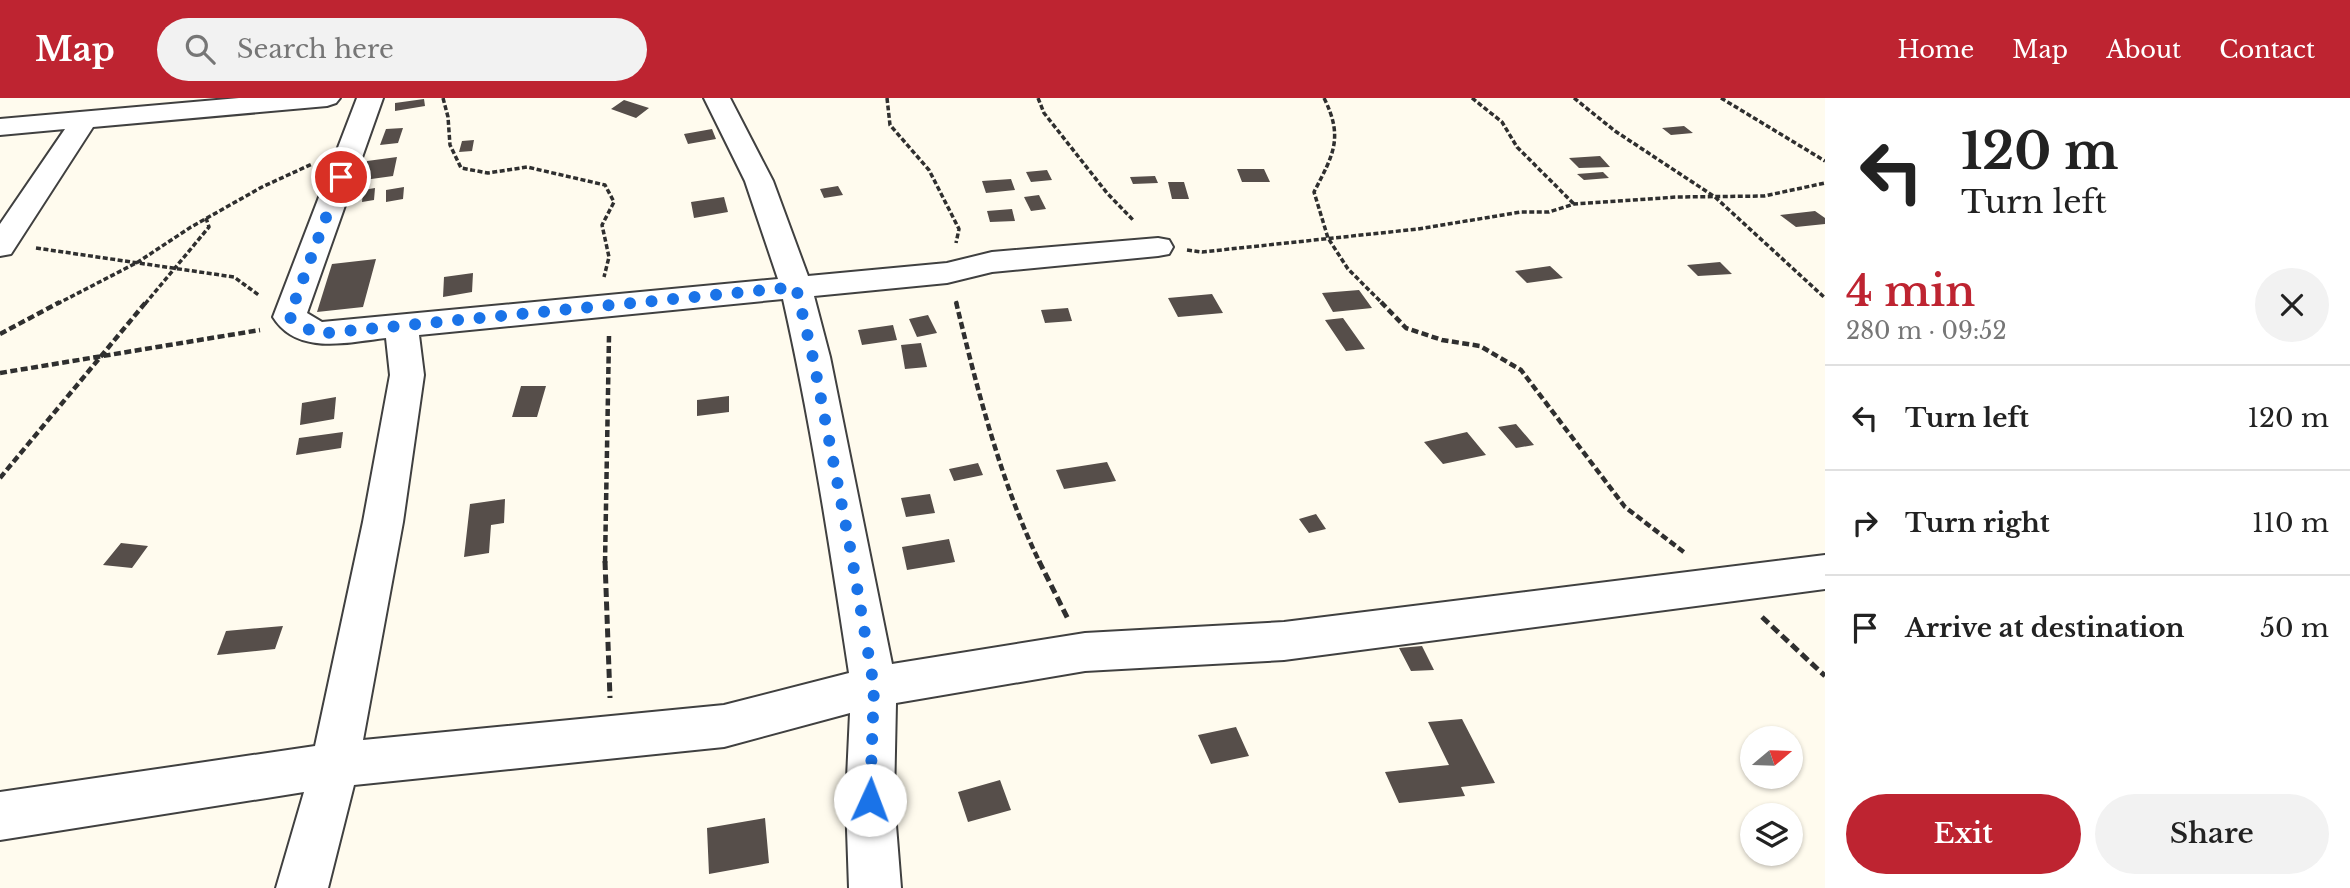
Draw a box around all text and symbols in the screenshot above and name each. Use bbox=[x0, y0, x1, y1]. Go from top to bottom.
search box bbox=[157, 18, 647, 81]
text: Map bbox=[35, 29, 115, 70]
icon: search bbox=[181, 30, 219, 68]
text: Search here bbox=[237, 33, 394, 65]
text: Home bbox=[1898, 35, 1974, 64]
text: Map bbox=[2012, 35, 2068, 64]
text: About bbox=[2106, 35, 2181, 64]
text: Contact bbox=[2219, 35, 2315, 64]
text: 120 m bbox=[1961, 121, 2119, 182]
icon: left bbox=[1846, 126, 1937, 217]
pin bbox=[311, 147, 371, 207]
icon: arrive bbox=[322, 158, 360, 196]
text: Turn left bbox=[1961, 182, 2107, 222]
text: 4 min bbox=[1846, 265, 1975, 317]
button: close bbox=[2255, 268, 2329, 342]
text: 280 m · 09:52 bbox=[1846, 317, 2007, 345]
icon: left bbox=[1846, 399, 1884, 437]
text: Turn left bbox=[1905, 402, 2029, 434]
text: 120 m bbox=[2247, 402, 2329, 434]
icon: right bbox=[1846, 504, 1884, 542]
text: Turn right bbox=[1905, 507, 2050, 539]
text: 110 m bbox=[2252, 507, 2329, 539]
icon: arrive bbox=[1846, 609, 1884, 647]
text: Arrive at destination bbox=[1905, 612, 2185, 644]
text: 50 m bbox=[2260, 612, 2329, 644]
north arrow bbox=[1740, 726, 1802, 789]
map controls bbox=[1740, 726, 1803, 866]
position arrow bbox=[833, 763, 907, 837]
button: Exit bbox=[1846, 794, 2081, 874]
button: Share bbox=[2095, 794, 2329, 874]
button: layers bbox=[1740, 803, 1803, 866]

